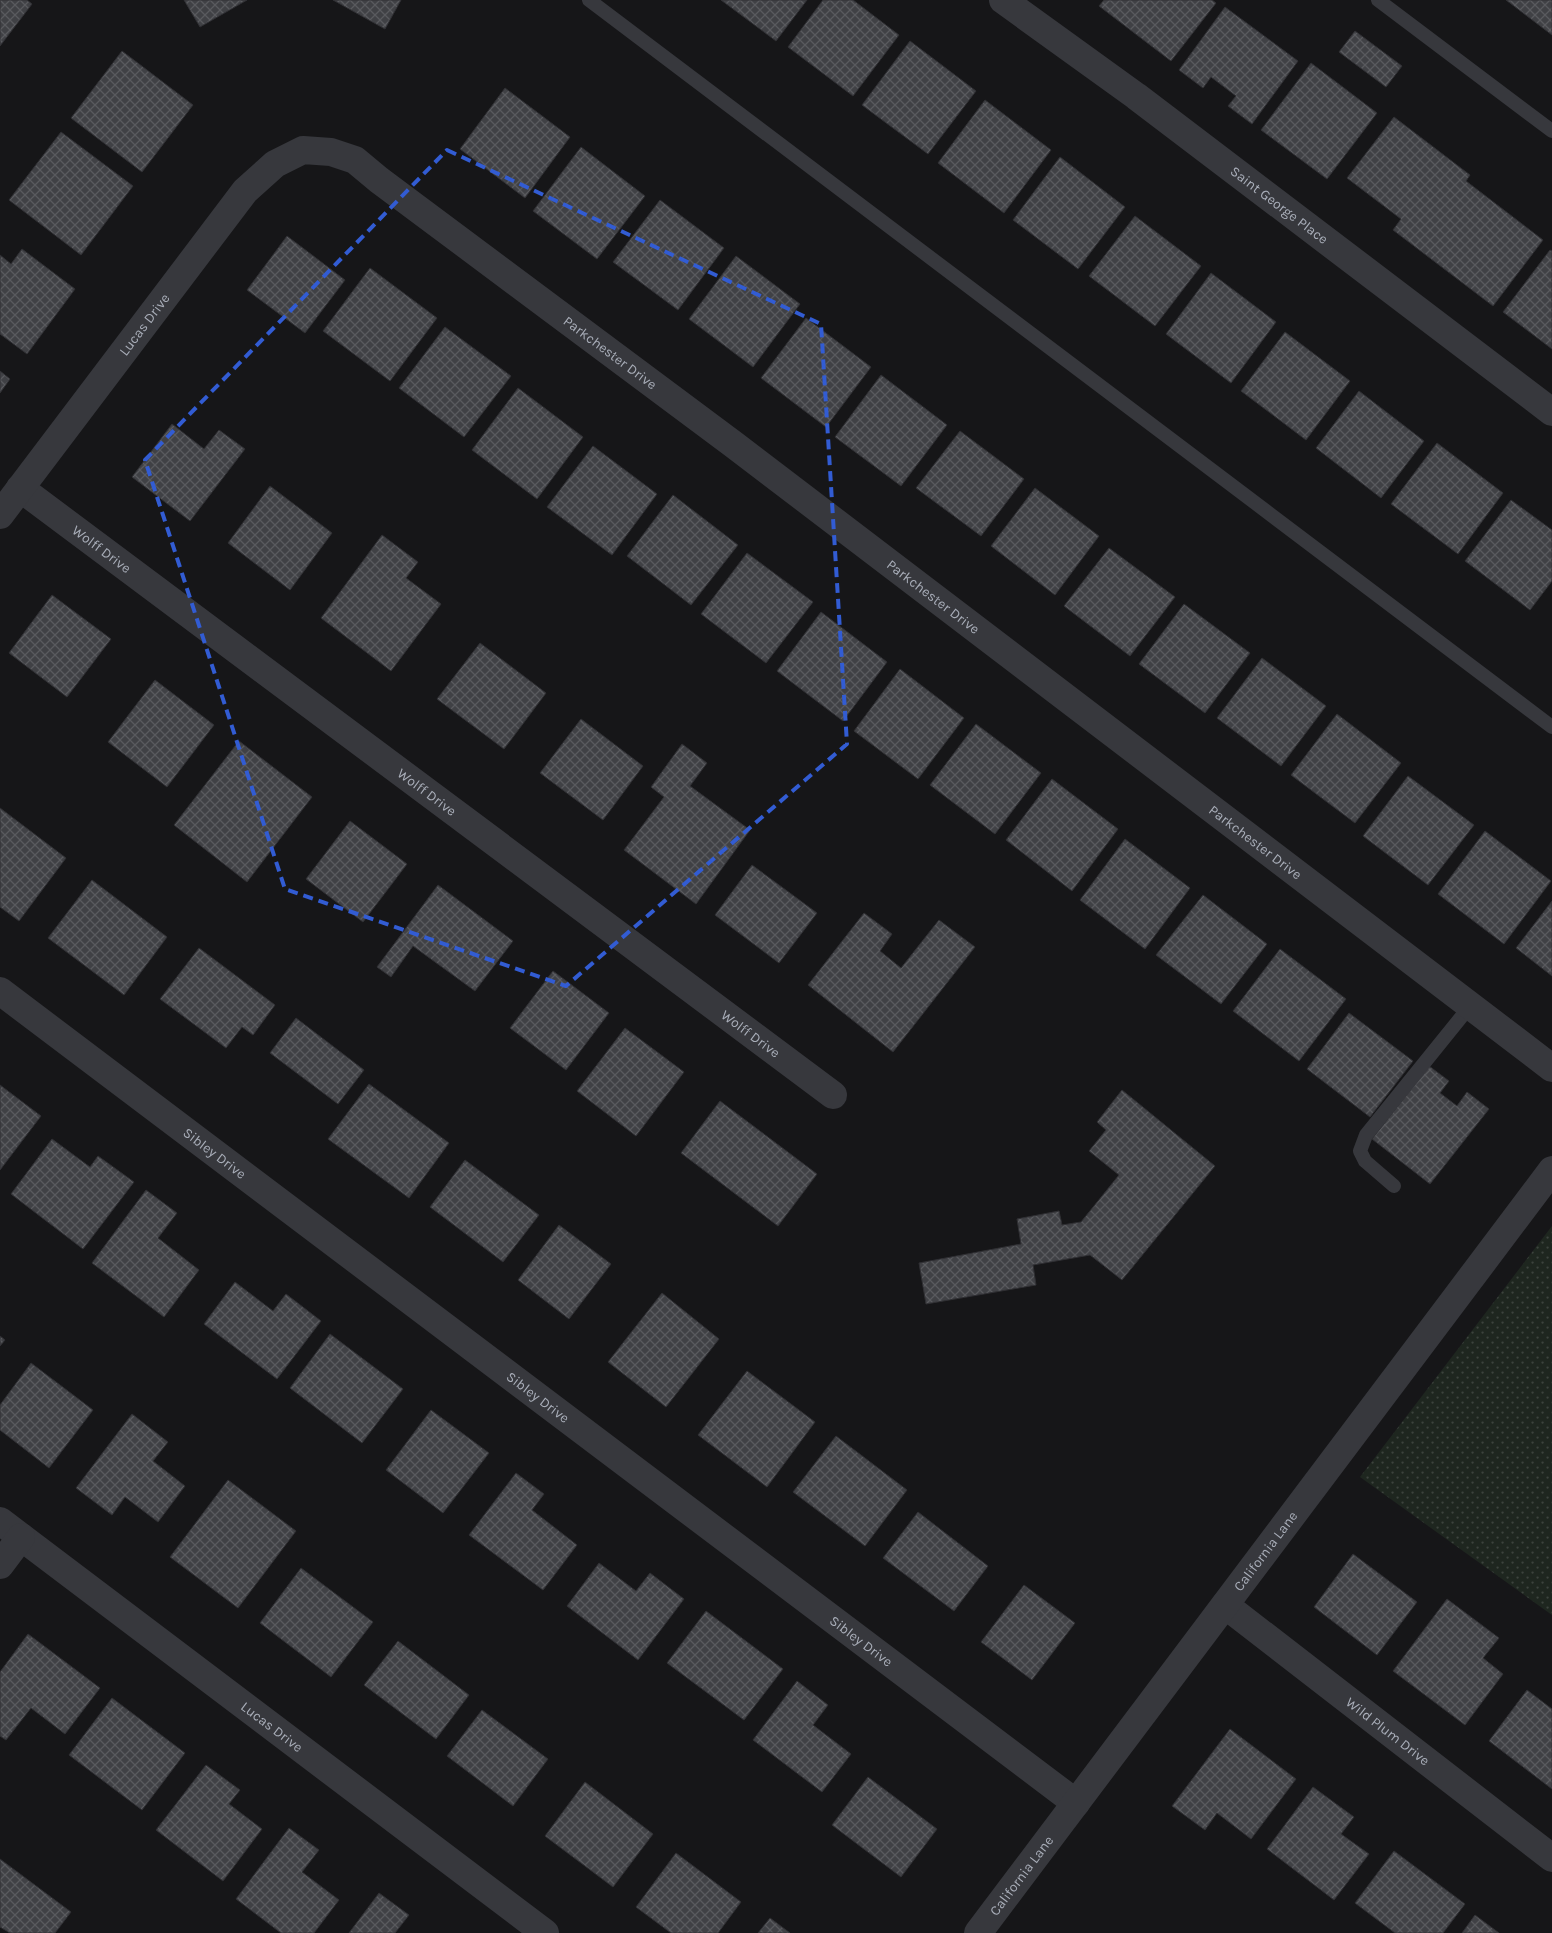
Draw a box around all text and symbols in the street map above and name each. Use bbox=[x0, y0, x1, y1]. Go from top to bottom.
street label: Saint George Place bbox=[1227, 163, 1331, 248]
street label: Lucas Drive bbox=[116, 290, 173, 359]
street label: Parkchester Drive bbox=[560, 313, 660, 393]
street label: Wolff Drive bbox=[69, 522, 134, 577]
street label: Parkchester Drive bbox=[883, 556, 983, 638]
street label: Wolff Drive bbox=[394, 765, 460, 820]
street label: Parkchester Drive bbox=[1205, 802, 1305, 883]
street label: Wolff Drive bbox=[718, 1006, 783, 1062]
street label: Sibley Drive bbox=[179, 1124, 249, 1183]
street label: Sibley Drive bbox=[503, 1368, 573, 1427]
street label: California Lane bbox=[1230, 1508, 1301, 1595]
street label: Sibley Drive bbox=[826, 1612, 896, 1671]
street label: Wild Plum Drive bbox=[1342, 1694, 1433, 1769]
street label: Lucas Drive bbox=[237, 1698, 306, 1756]
street label: California Lane bbox=[986, 1832, 1057, 1919]

